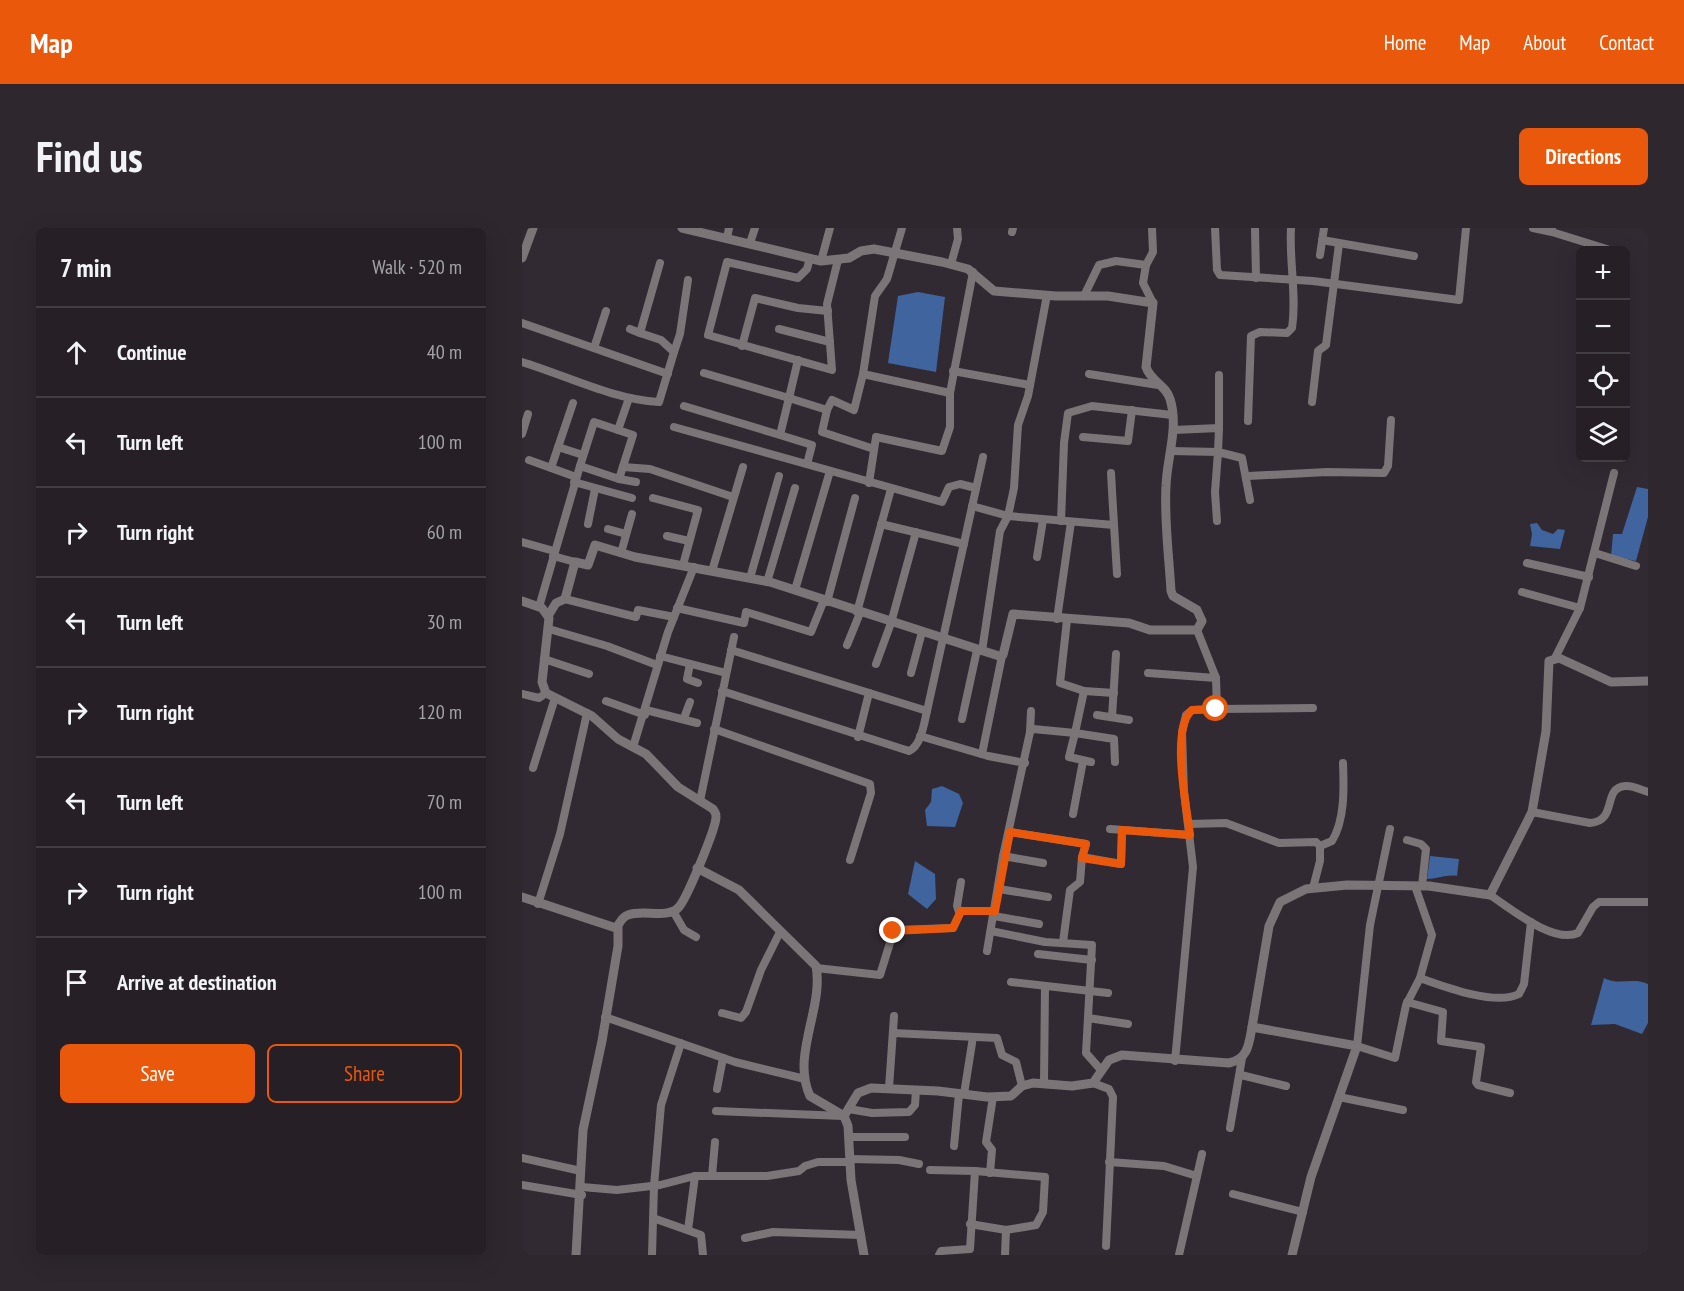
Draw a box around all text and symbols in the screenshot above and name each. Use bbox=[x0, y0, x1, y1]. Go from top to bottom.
text: Map bbox=[30, 24, 73, 61]
text: Home bbox=[1384, 29, 1426, 56]
text: Map bbox=[1459, 29, 1490, 56]
text: About bbox=[1523, 29, 1566, 56]
text: Contact bbox=[1599, 29, 1654, 56]
button: Directions bbox=[1519, 128, 1648, 185]
text: Find us bbox=[36, 129, 143, 184]
map controls bbox=[1576, 246, 1630, 462]
button: + bbox=[1576, 246, 1630, 300]
text: 7 min bbox=[60, 251, 111, 284]
text: Walk · 520 m bbox=[372, 254, 462, 280]
button: − bbox=[1576, 300, 1630, 354]
icon: ahead bbox=[60, 336, 93, 369]
text: Continue bbox=[117, 338, 187, 366]
text: 40 m bbox=[427, 339, 462, 365]
button: locate bbox=[1576, 354, 1630, 408]
button: layers bbox=[1576, 408, 1630, 462]
icon: left bbox=[60, 426, 93, 459]
text: Turn left bbox=[117, 428, 183, 456]
text: 100 m bbox=[418, 429, 462, 455]
icon: right bbox=[60, 516, 93, 549]
text: Turn right bbox=[117, 518, 194, 546]
text: 60 m bbox=[427, 519, 462, 545]
icon: left bbox=[60, 606, 93, 639]
text: Turn left bbox=[117, 608, 183, 636]
text: 30 m bbox=[427, 609, 462, 635]
route start bbox=[1202, 695, 1228, 721]
icon: right bbox=[60, 696, 93, 729]
text: Turn right bbox=[117, 698, 194, 726]
text: 120 m bbox=[418, 699, 462, 725]
icon: left bbox=[60, 786, 93, 819]
text: Turn left bbox=[117, 788, 183, 816]
text: 70 m bbox=[427, 789, 462, 815]
icon: right bbox=[60, 876, 93, 909]
text: Turn right bbox=[117, 878, 194, 906]
text: 100 m bbox=[418, 879, 462, 905]
route end bbox=[879, 917, 905, 943]
icon: arrive bbox=[60, 966, 93, 999]
text: Arrive at destination bbox=[117, 968, 277, 996]
button: Save bbox=[60, 1044, 255, 1103]
button: Share bbox=[267, 1044, 462, 1103]

